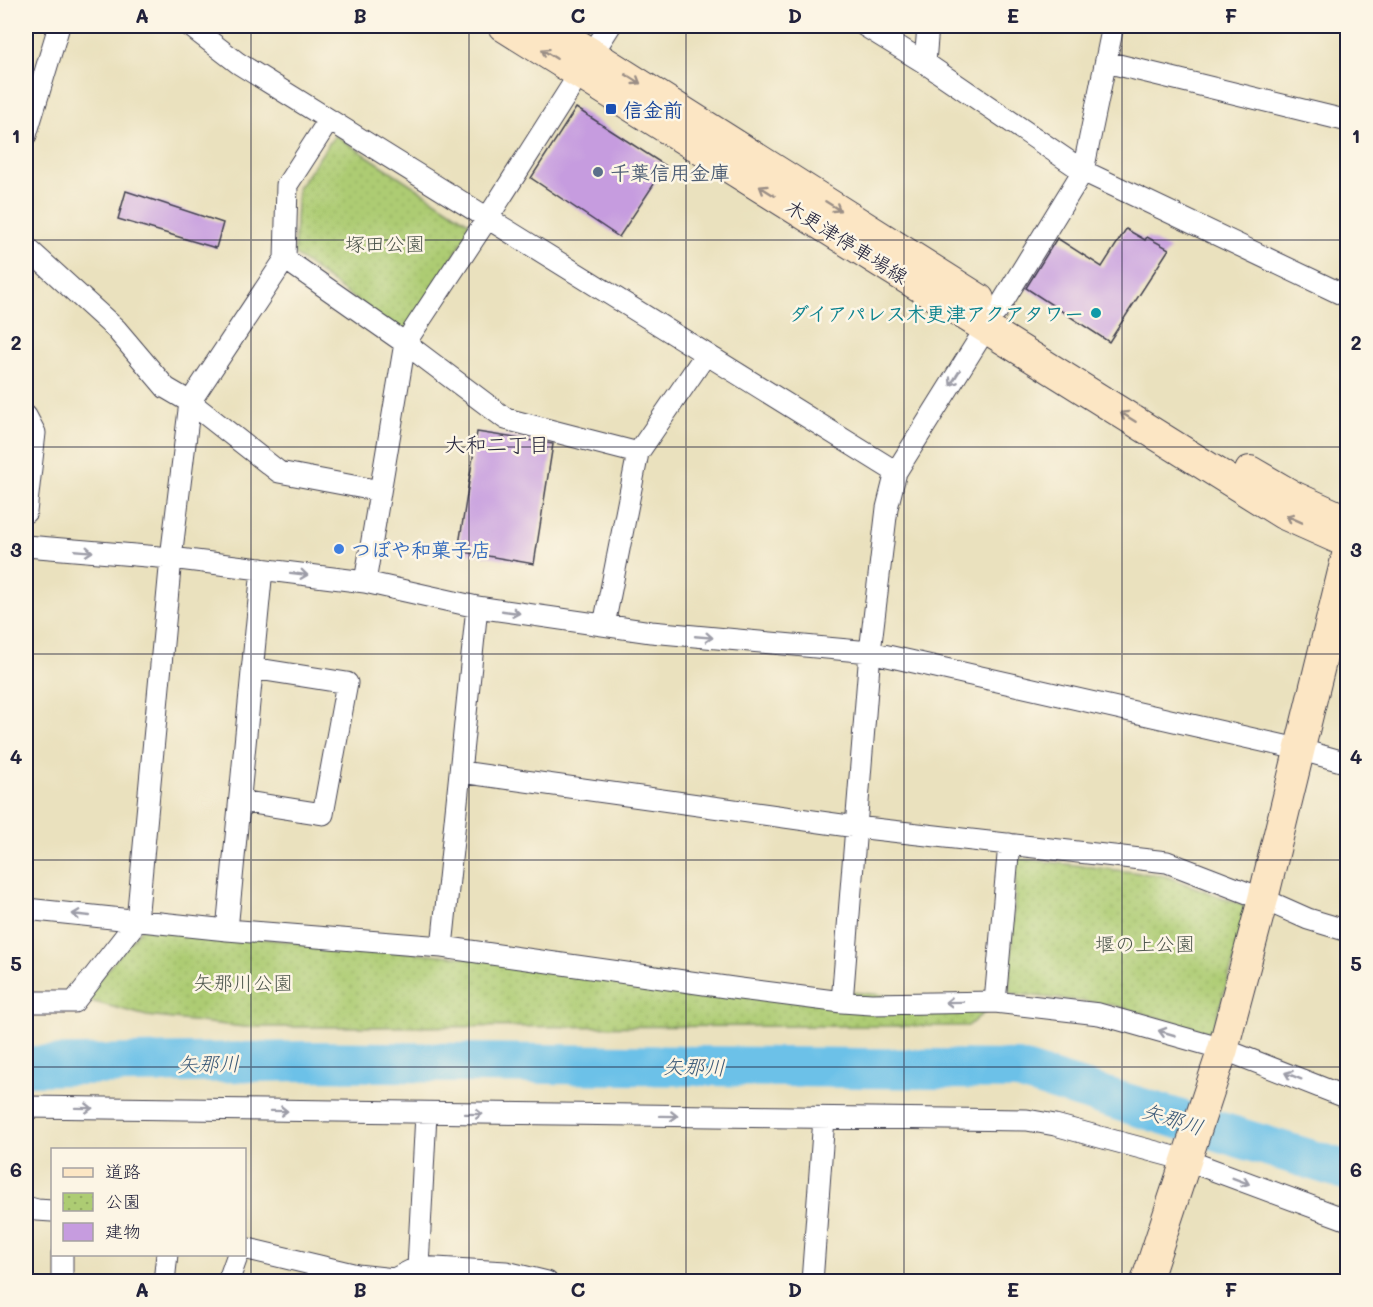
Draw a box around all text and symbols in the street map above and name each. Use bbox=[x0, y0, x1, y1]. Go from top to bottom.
text: A bbox=[135, 2, 149, 28]
text: B bbox=[353, 2, 367, 28]
text: C bbox=[571, 2, 586, 28]
text: D bbox=[788, 2, 802, 28]
text: E bbox=[1007, 2, 1019, 28]
text: F bbox=[1225, 2, 1238, 28]
one-way arrow bbox=[541, 47, 558, 59]
one-way arrow bbox=[624, 74, 641, 86]
place label: 信金前 bbox=[623, 96, 683, 122]
marker: 信金前 bbox=[604, 102, 618, 116]
text: 1 bbox=[12, 122, 20, 148]
text: 1 bbox=[1352, 122, 1360, 148]
place label: 千葉信用金庫 bbox=[610, 159, 730, 185]
marker: 千葉信用金庫 bbox=[591, 165, 605, 179]
one-way arrow bbox=[759, 185, 776, 197]
street label: 木更津停車場線 bbox=[781, 193, 913, 289]
one-way arrow bbox=[824, 201, 841, 213]
park label: 塚田公園 bbox=[345, 230, 425, 256]
place label: ダイアパレス木更津アクアタワー bbox=[789, 300, 1084, 326]
marker: ダイアパレス木更津アクアタワー bbox=[1089, 306, 1103, 320]
text: 2 bbox=[10, 329, 22, 355]
text: 2 bbox=[1350, 329, 1362, 355]
one-way arrow bbox=[949, 369, 961, 386]
one-way arrow bbox=[1120, 411, 1137, 423]
district label: 大和二丁目 bbox=[445, 430, 550, 457]
one-way arrow bbox=[1286, 513, 1304, 524]
text: 3 bbox=[10, 536, 22, 562]
place label: つぼや和菓子店 bbox=[351, 536, 491, 562]
text: 3 bbox=[1350, 536, 1362, 562]
marker: つぼや和菓子店 bbox=[332, 542, 346, 556]
one-way arrow bbox=[73, 546, 93, 557]
one-way arrow bbox=[288, 569, 308, 580]
one-way arrow bbox=[501, 606, 520, 617]
one-way arrow bbox=[694, 632, 714, 643]
text: 4 bbox=[10, 743, 23, 769]
text: 4 bbox=[1350, 743, 1363, 769]
one-way arrow bbox=[72, 909, 92, 920]
park label: 堰の上公園 bbox=[1095, 930, 1195, 956]
text: 5 bbox=[10, 950, 22, 976]
text: 5 bbox=[1350, 950, 1362, 976]
park label: 矢那川公園 bbox=[193, 969, 293, 995]
one-way arrow bbox=[944, 997, 964, 1008]
one-way arrow bbox=[1157, 1027, 1176, 1038]
water label: 矢那川 bbox=[176, 1049, 240, 1077]
water label: 矢那川 bbox=[662, 1052, 726, 1080]
one-way arrow bbox=[1284, 1070, 1303, 1081]
water label: 矢那川 bbox=[1139, 1096, 1207, 1140]
one-way arrow bbox=[73, 1102, 93, 1114]
one-way arrow bbox=[268, 1105, 288, 1117]
one-way arrow bbox=[463, 1108, 483, 1120]
one-way arrow bbox=[658, 1110, 678, 1122]
legend bbox=[51, 1148, 246, 1256]
text: 6 bbox=[10, 1156, 22, 1182]
text: 6 bbox=[1350, 1156, 1362, 1182]
text: 道路 bbox=[105, 1159, 141, 1183]
one-way arrow bbox=[1231, 1176, 1250, 1187]
text: 公園 bbox=[105, 1189, 141, 1213]
text: 建物 bbox=[105, 1219, 141, 1243]
text: A bbox=[135, 1276, 149, 1302]
text: B bbox=[353, 1276, 367, 1302]
text: C bbox=[571, 1276, 586, 1302]
text: D bbox=[788, 1276, 802, 1302]
text: E bbox=[1007, 1276, 1019, 1302]
text: F bbox=[1225, 1276, 1238, 1302]

